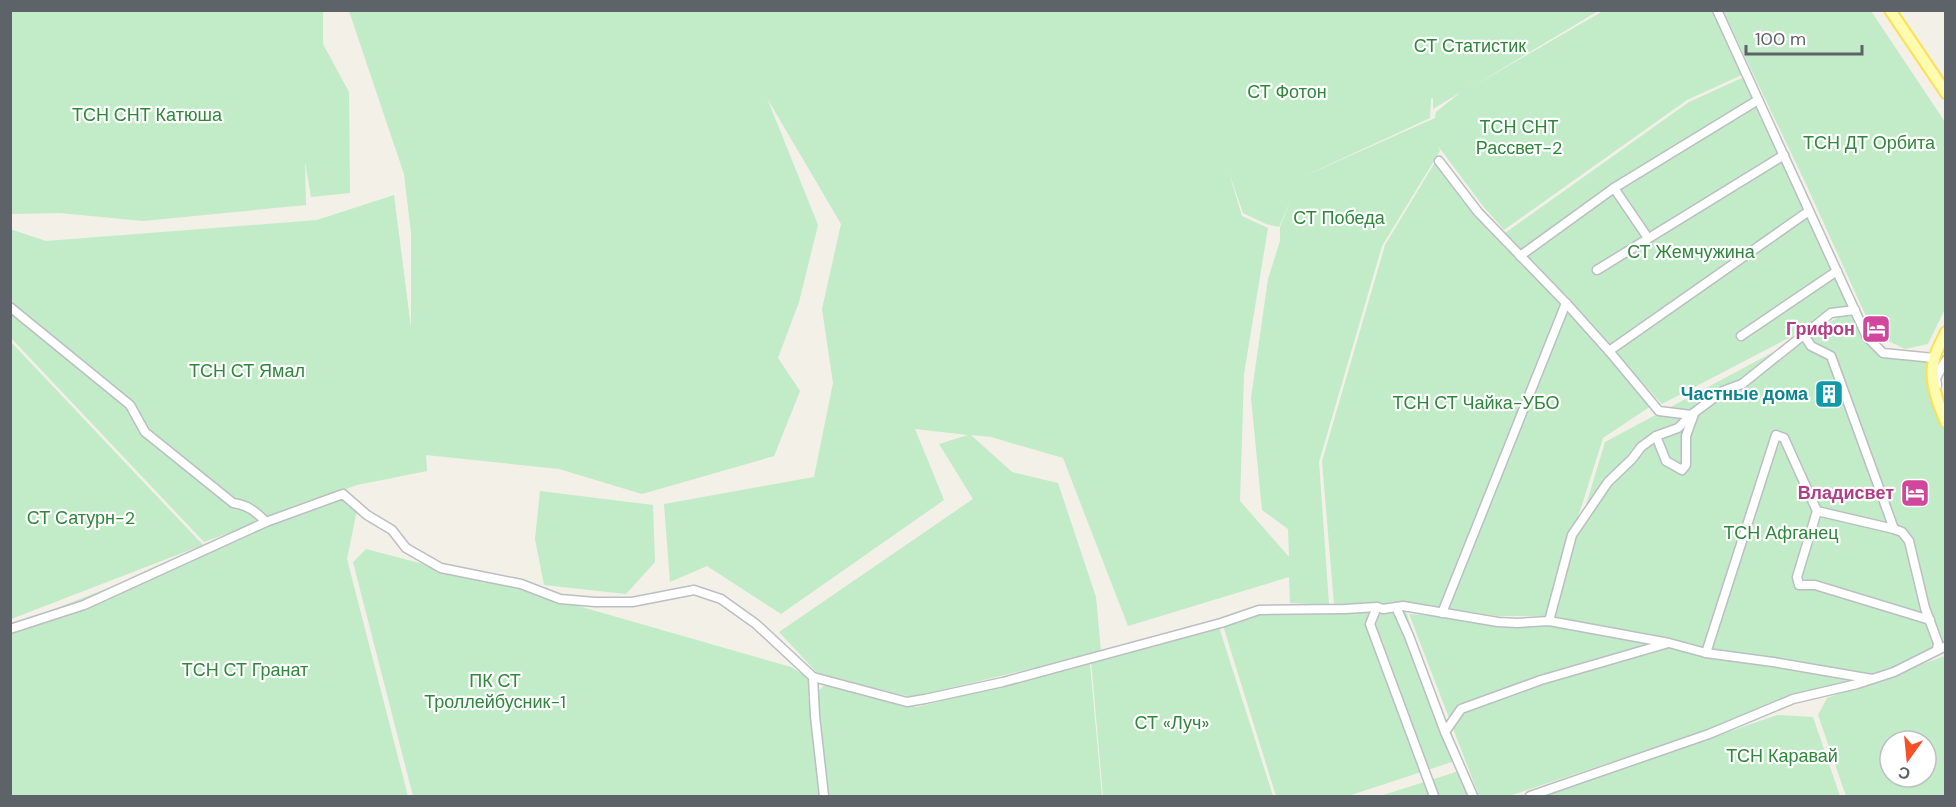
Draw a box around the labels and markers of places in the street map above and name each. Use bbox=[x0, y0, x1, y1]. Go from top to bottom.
hotel icon: Грифон bbox=[1860, 313, 1892, 345]
place label: Грифон bbox=[1786, 317, 1855, 341]
building icon: Частные дома bbox=[1813, 378, 1845, 410]
place label: Частные дома bbox=[1681, 382, 1809, 406]
hotel icon: Владисвет bbox=[1899, 477, 1931, 509]
place label: Владисвет bbox=[1798, 481, 1894, 505]

